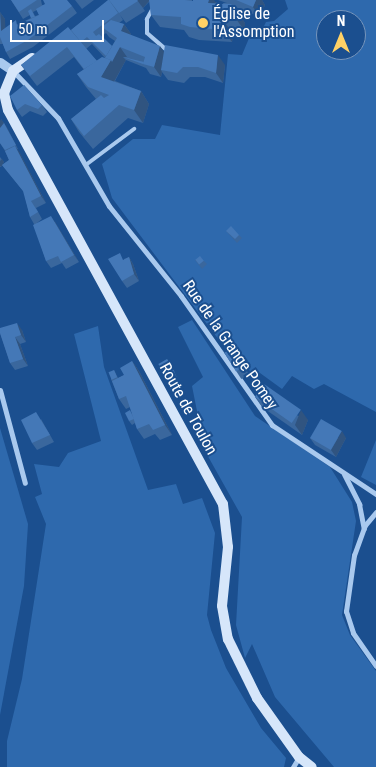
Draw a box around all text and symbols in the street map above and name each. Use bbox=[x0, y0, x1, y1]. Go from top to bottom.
place label: Église de l'Assomption bbox=[213, 4, 295, 42]
scale bar bbox=[12, 10, 106, 42]
north arrow bbox=[316, 10, 366, 60]
text: N bbox=[337, 13, 345, 29]
marker: Église de l'Assomption bbox=[197, 17, 209, 29]
text: 50 m bbox=[18, 20, 48, 38]
street label: Rue de la Grange Pomey bbox=[178, 277, 282, 413]
street label: Route de Toulon bbox=[155, 360, 221, 458]

